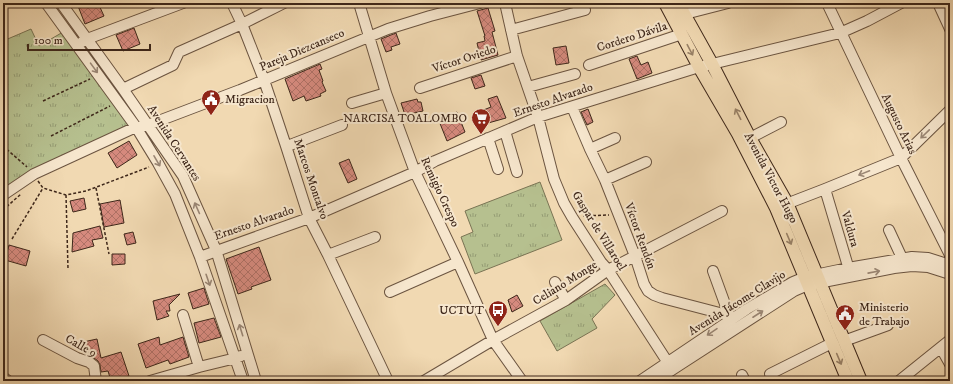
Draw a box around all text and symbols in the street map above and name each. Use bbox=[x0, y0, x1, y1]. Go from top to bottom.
street label: Cordero Dávila bbox=[595, 18, 670, 55]
street label: Pareja Diezcanseco bbox=[257, 25, 347, 75]
scale bar bbox=[28, 26, 150, 52]
text: 100 m bbox=[34, 33, 63, 48]
street label: Víctor Oviedo bbox=[429, 42, 498, 77]
one-way arrow bbox=[687, 44, 694, 56]
one-way arrow bbox=[90, 63, 98, 74]
street label: Ernesto Alvarado bbox=[511, 79, 595, 121]
public building icon: Migracion bbox=[200, 88, 222, 116]
street label: Augusto Arias bbox=[878, 91, 920, 157]
place label: Migracion bbox=[225, 92, 276, 107]
street label: Avenida Cervantes bbox=[144, 102, 204, 184]
supermarket icon: NARCISA TOALOMBO bbox=[470, 107, 492, 135]
one-way arrow bbox=[734, 108, 741, 120]
place label: NARCISA TOALOMBO bbox=[343, 111, 467, 126]
one-way arrow bbox=[920, 129, 930, 139]
street label: Avenida Victor Hugo bbox=[741, 130, 801, 226]
street label: Marcos Montalvo bbox=[290, 137, 332, 222]
one-way arrow bbox=[153, 155, 161, 167]
street label: Remigio Crespo bbox=[417, 155, 463, 230]
one-way arrow bbox=[859, 169, 871, 177]
street label: Gaspar de Villaroel bbox=[569, 188, 630, 274]
street label: Víctor Rendón bbox=[621, 200, 659, 272]
one-way arrow bbox=[193, 202, 200, 214]
street label: Ernesto Alvarado bbox=[212, 202, 296, 244]
street label: Valdura bbox=[837, 208, 863, 250]
one-way arrow bbox=[786, 233, 793, 245]
street label: Celiano Monge bbox=[530, 257, 600, 309]
street label: Avenida Jácome Clavijo bbox=[686, 267, 788, 339]
one-way arrow bbox=[867, 267, 880, 275]
one-way arrow bbox=[205, 273, 213, 285]
bus stop icon: UCTUT bbox=[487, 299, 509, 327]
place label: Ministerio de Trabajo bbox=[859, 300, 910, 329]
place label: UCTUT bbox=[439, 303, 484, 318]
public building icon: Ministerio de Trabajo bbox=[834, 303, 856, 331]
one-way arrow bbox=[753, 310, 764, 318]
one-way arrow bbox=[236, 325, 244, 337]
one-way arrow bbox=[707, 328, 718, 336]
street label: Calle 9 bbox=[63, 331, 99, 361]
one-way arrow bbox=[836, 353, 843, 365]

